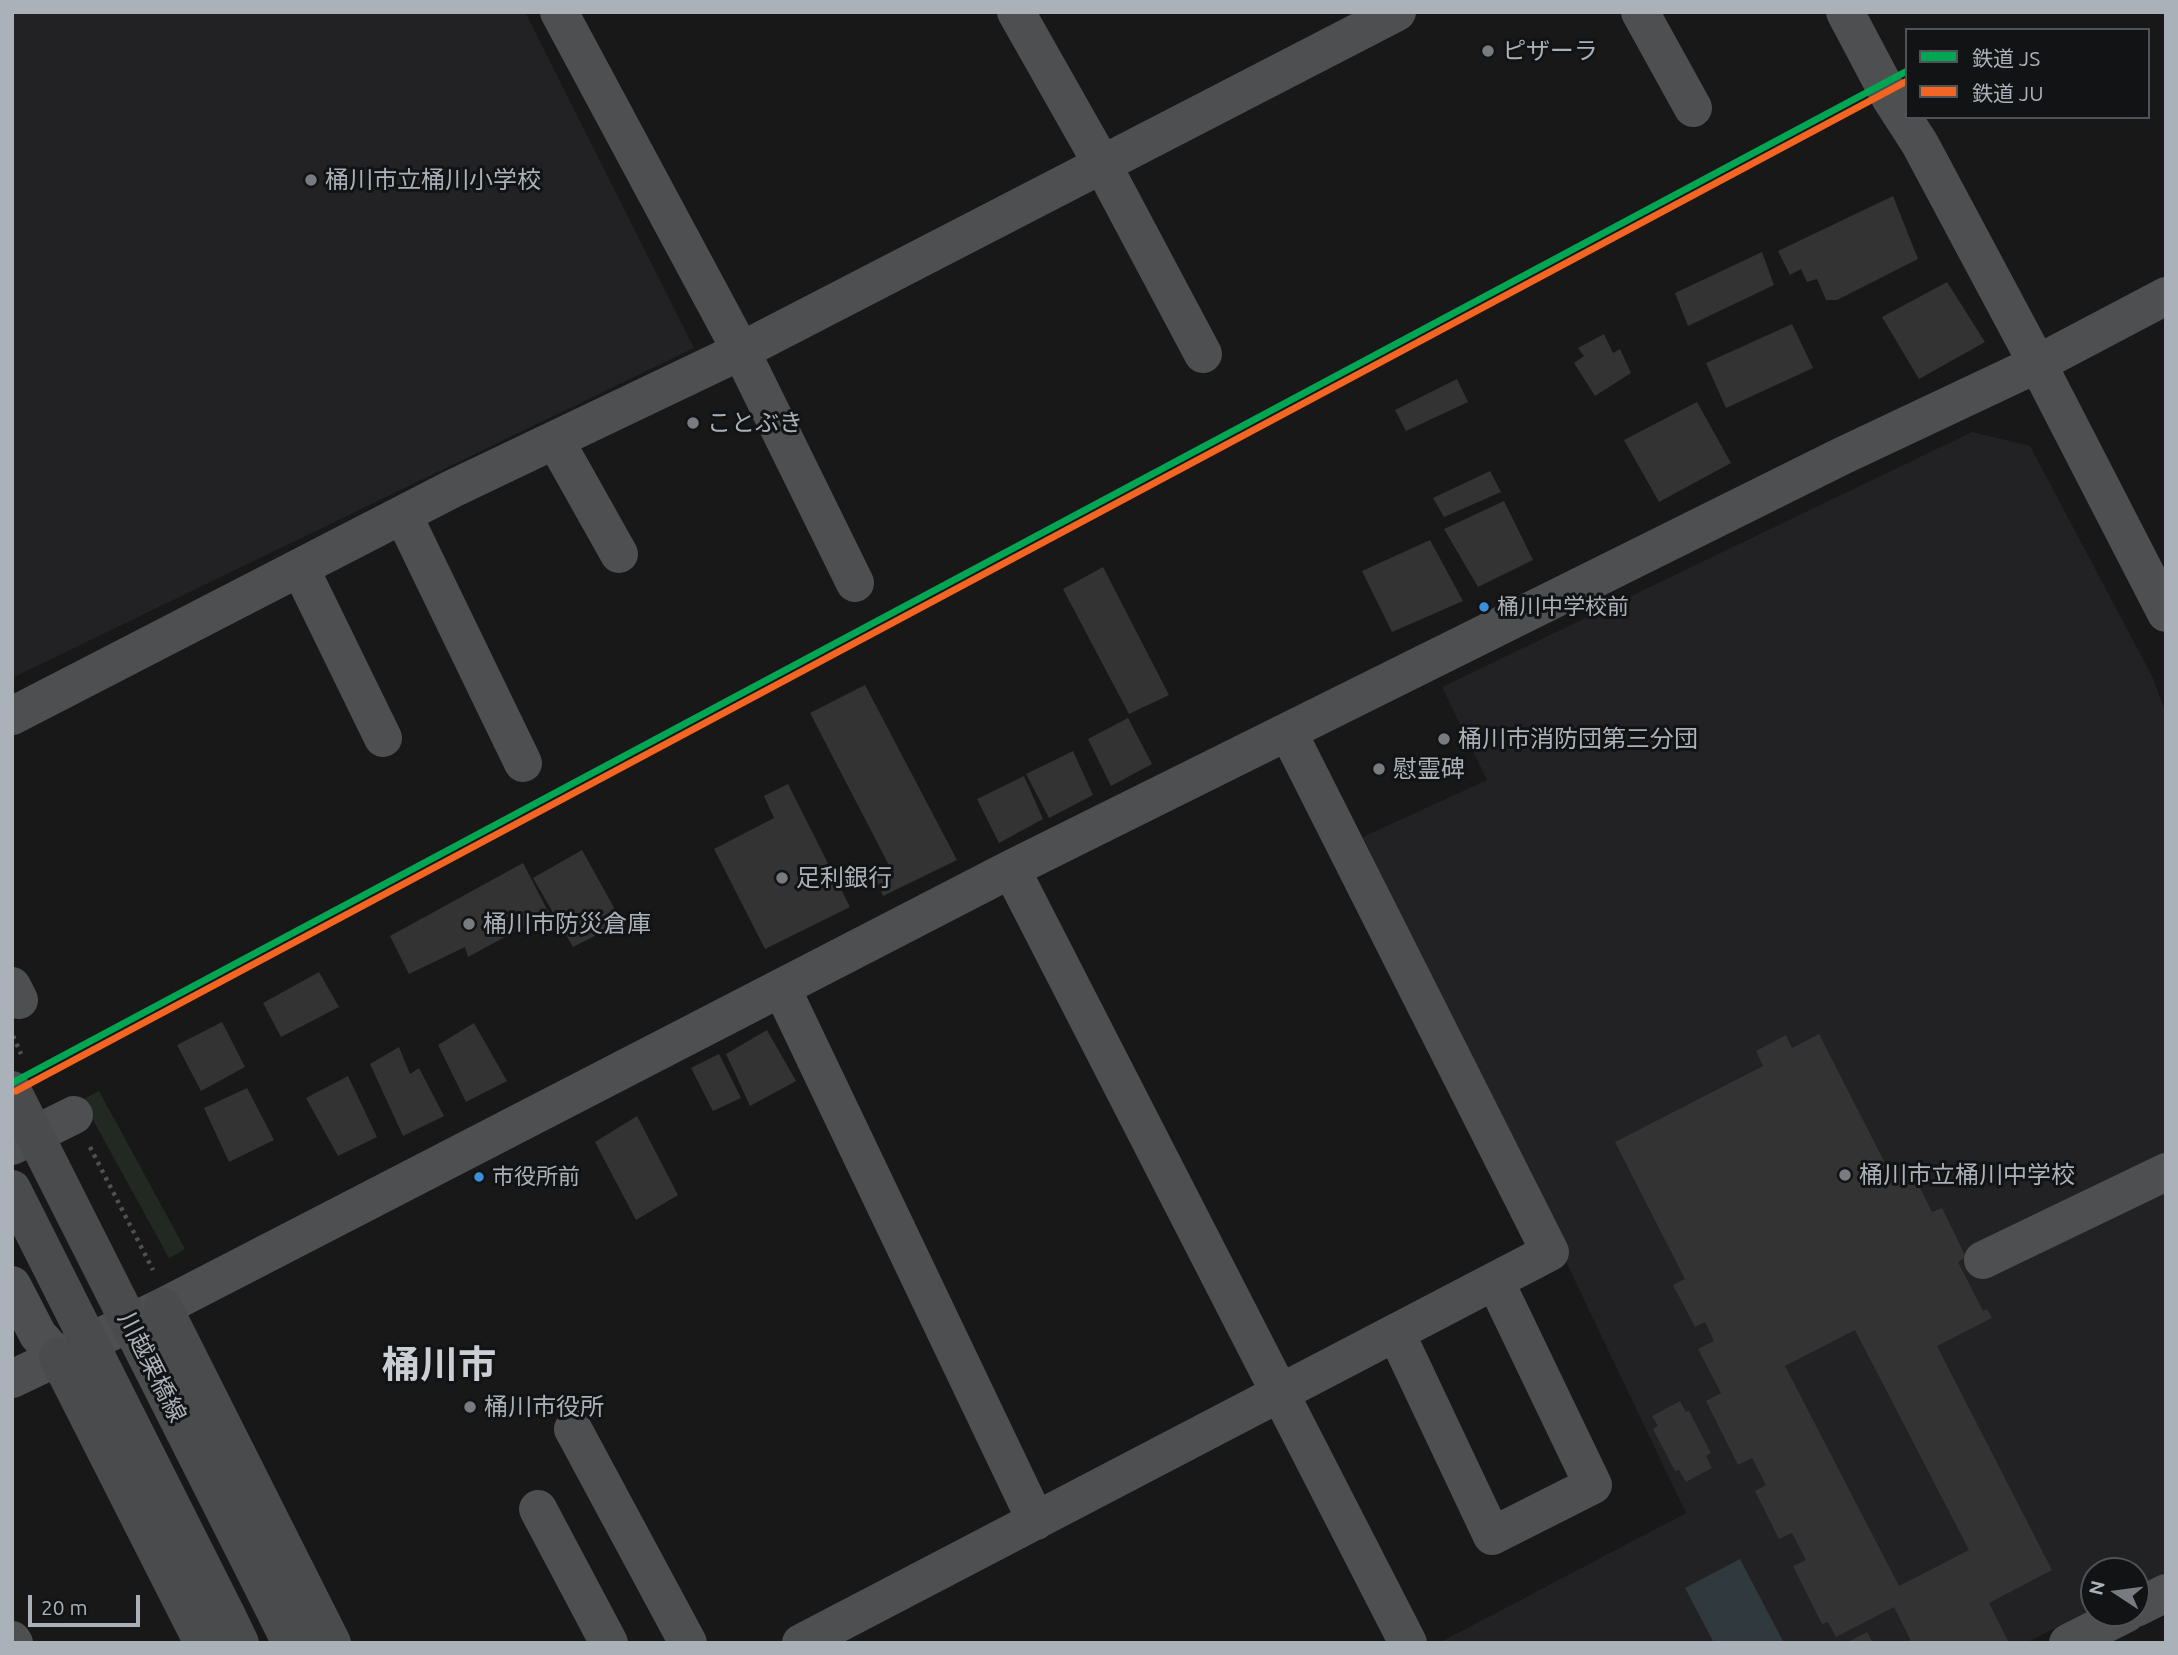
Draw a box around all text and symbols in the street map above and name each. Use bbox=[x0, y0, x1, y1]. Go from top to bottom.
legend bbox=[1905, 28, 2150, 119]
place label: ピザーラ bbox=[1502, 37, 1598, 65]
marker: ピザーラ bbox=[1480, 43, 1496, 59]
text: 鉄道 JS bbox=[1972, 46, 2040, 70]
text: 鉄道 JU bbox=[1972, 81, 2043, 105]
place label: 桶川市立桶川小学校 bbox=[325, 166, 541, 194]
marker: 桶川市立桶川小学校 bbox=[303, 172, 319, 188]
place label: ことぶき bbox=[707, 409, 803, 437]
marker: ことぶき bbox=[685, 415, 701, 431]
place label: 桶川中学校前 bbox=[1497, 594, 1629, 620]
marker: 桶川中学校前 bbox=[1477, 600, 1491, 614]
place label: 桶川市消防団第三分団 bbox=[1458, 725, 1698, 753]
marker: 桶川市消防団第三分団 bbox=[1436, 731, 1452, 747]
place label: 慰霊碑 bbox=[1393, 755, 1465, 783]
marker: 慰霊碑 bbox=[1371, 761, 1387, 777]
place label: 足利銀行 bbox=[796, 864, 892, 892]
marker: 足利銀行 bbox=[774, 870, 790, 886]
place label: 桶川市防災倉庫 bbox=[483, 910, 651, 938]
marker: 桶川市防災倉庫 bbox=[461, 916, 477, 932]
place label: 桶川市立桶川中学校 bbox=[1859, 1161, 2075, 1189]
place label: 市役所前 bbox=[492, 1164, 580, 1190]
marker: 桶川市立桶川中学校 bbox=[1837, 1167, 1853, 1183]
marker: 市役所前 bbox=[472, 1170, 486, 1184]
street label: 川越栗橋線 bbox=[112, 1307, 192, 1427]
district label: 桶川市 bbox=[382, 1342, 496, 1388]
place label: 桶川市役所 bbox=[484, 1393, 604, 1421]
marker: 桶川市役所 bbox=[462, 1399, 478, 1415]
north arrow bbox=[2080, 1557, 2150, 1627]
text: N bbox=[2084, 1578, 2109, 1597]
scale bar bbox=[32, 1582, 144, 1626]
text: 20 m bbox=[41, 1595, 88, 1619]

